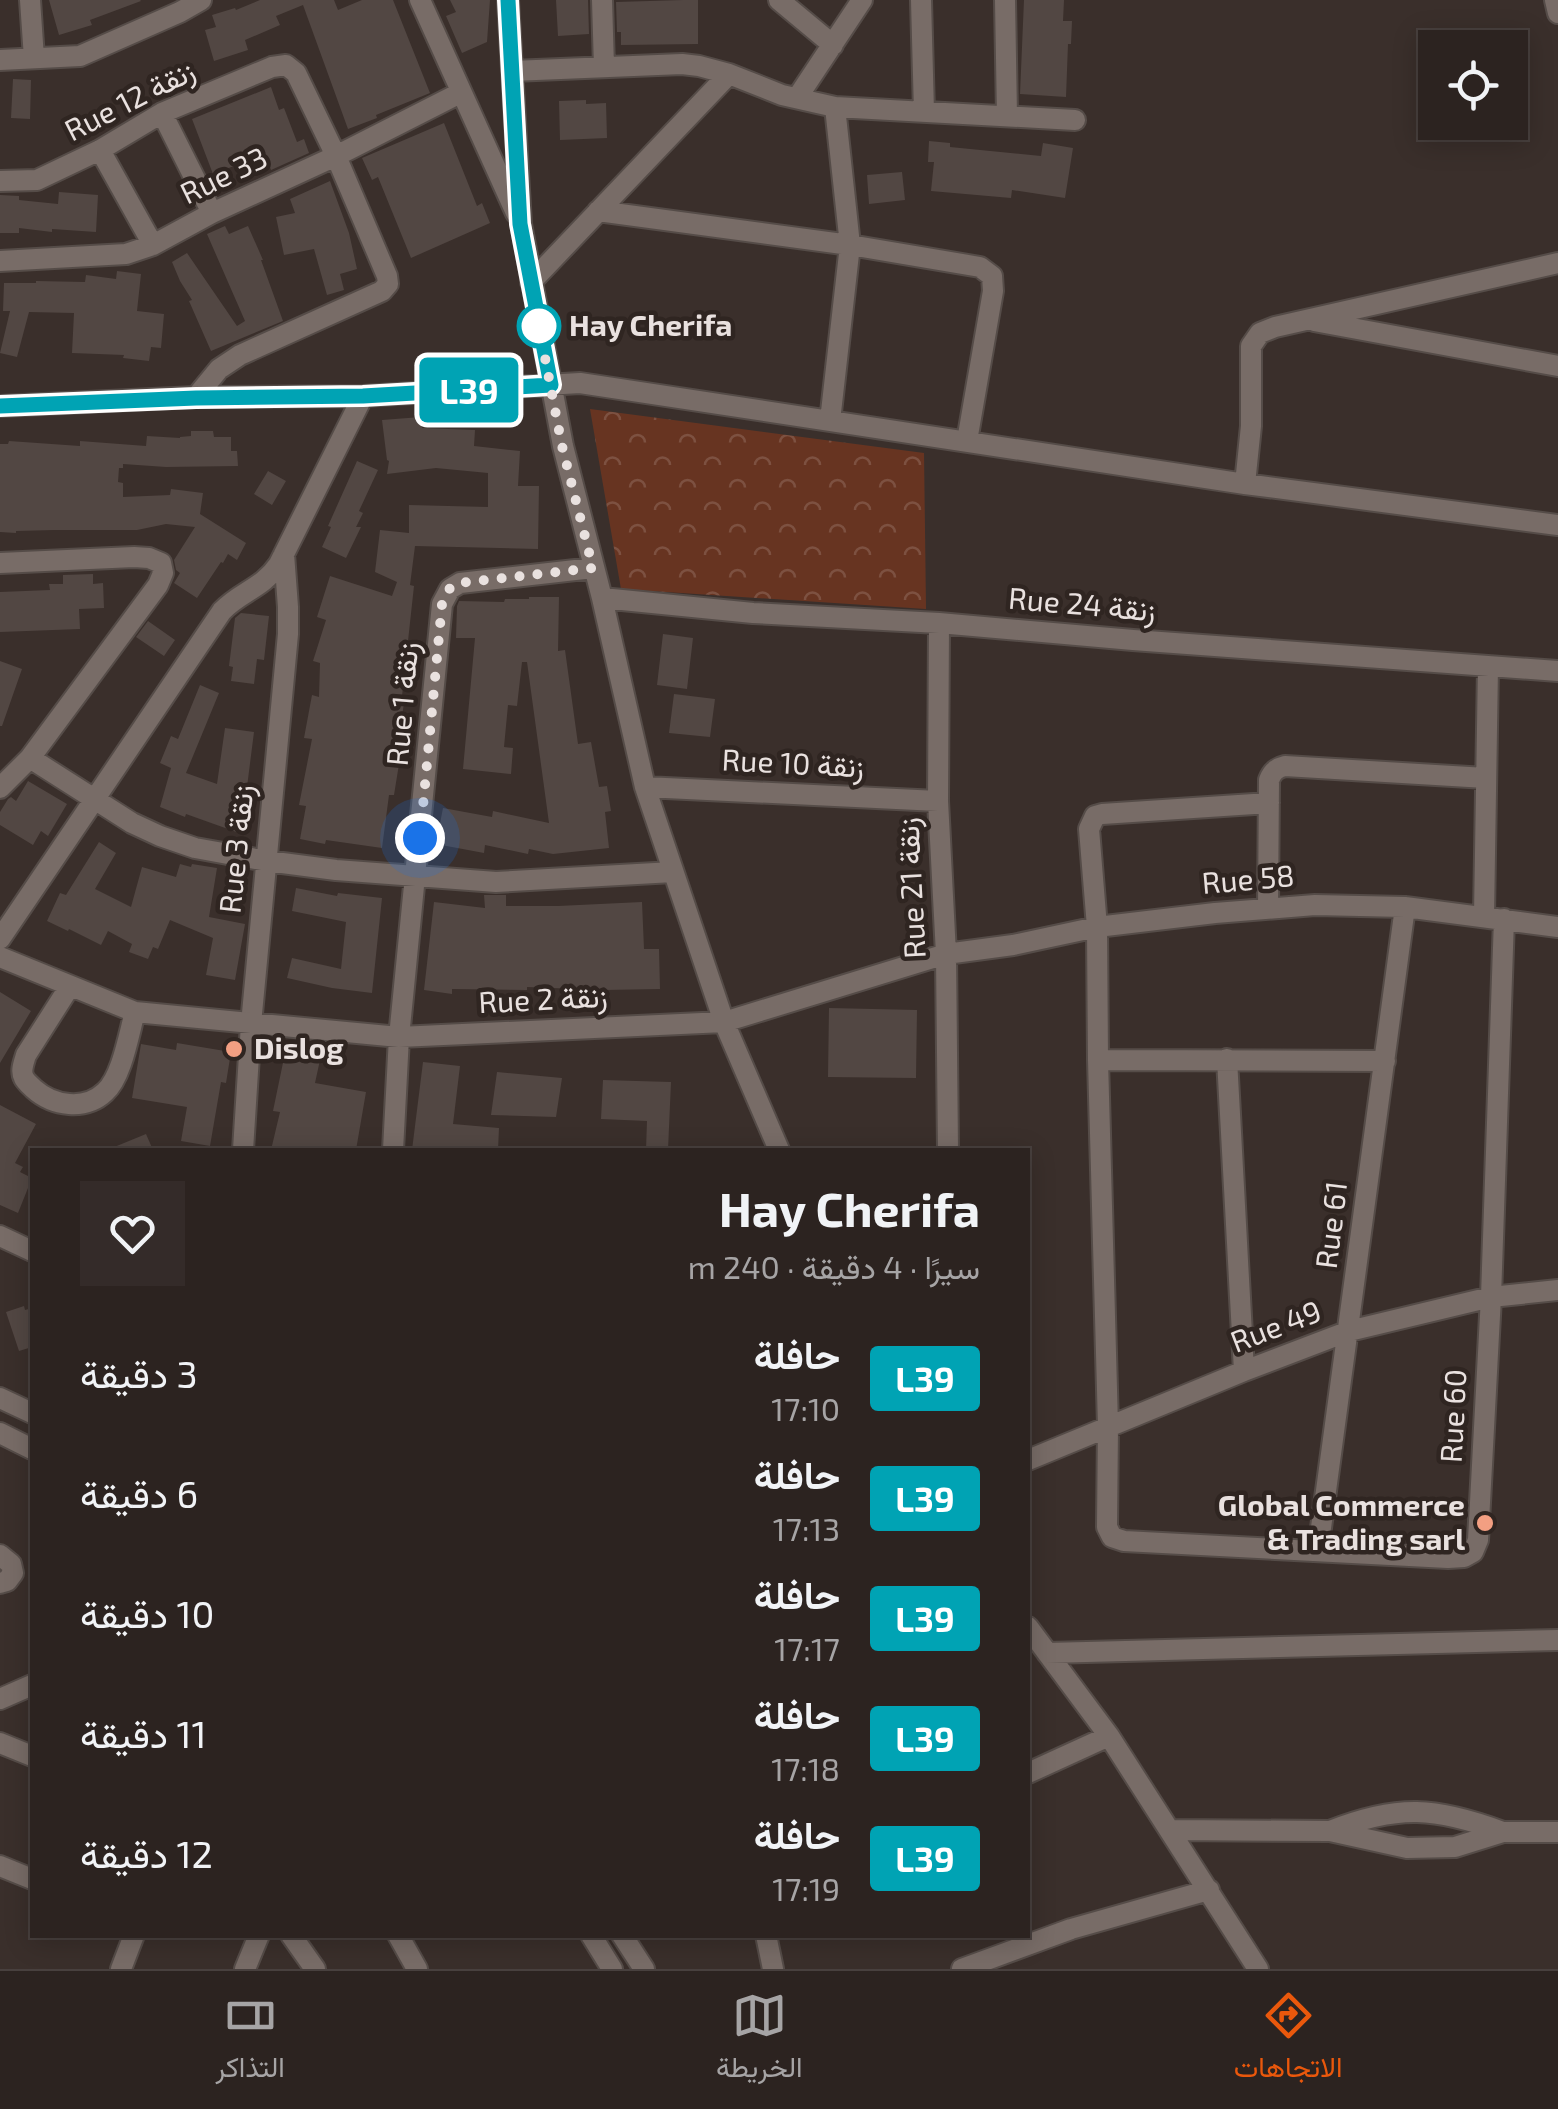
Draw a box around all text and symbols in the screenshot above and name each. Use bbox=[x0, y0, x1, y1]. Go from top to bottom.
map controls bbox=[1418, 30, 1528, 140]
button: locate bbox=[1418, 30, 1528, 140]
street label: Rue 12 زنقة bbox=[58, 51, 201, 149]
street label: Rue 33 bbox=[174, 138, 272, 211]
marker: Hay Cherifa bbox=[518, 305, 560, 347]
place label: Hay Cherifa bbox=[569, 306, 732, 343]
line badge: L39 bbox=[412, 358, 526, 422]
text: L39 bbox=[439, 369, 499, 411]
street label: Rue 24 زنقة bbox=[1007, 579, 1157, 629]
street label: Rue 1 زنقة bbox=[378, 640, 426, 768]
street label: Rue 10 زنقة bbox=[721, 740, 865, 786]
street label: Rue 3 زنقة bbox=[210, 783, 262, 915]
your location bbox=[395, 813, 445, 863]
street label: Rue 21 زنقة bbox=[888, 817, 934, 960]
street label: Rue 58 bbox=[1200, 856, 1296, 900]
street label: Rue 2 زنقة bbox=[477, 977, 608, 1021]
place label: Dislog bbox=[254, 1029, 344, 1065]
marker: Dislog bbox=[223, 1038, 245, 1060]
text: Hay Cherifa bbox=[719, 1179, 980, 1237]
street label: Rue 61 bbox=[1307, 1179, 1353, 1270]
button: heart bbox=[80, 1181, 185, 1286]
text: سيرًا · 4 دقيقة · 240 m bbox=[688, 1247, 980, 1285]
street label: Rue 49 bbox=[1225, 1291, 1326, 1359]
text: حافلة bbox=[754, 1331, 840, 1377]
text: 3 دقيقة bbox=[80, 1350, 198, 1396]
text: L39 bbox=[895, 1357, 955, 1399]
street label: Rue 60 bbox=[1432, 1368, 1472, 1464]
text: 17:10 bbox=[771, 1389, 840, 1427]
text: حافلة bbox=[754, 1451, 840, 1497]
text: 6 دقيقة bbox=[80, 1470, 198, 1516]
text: L39 bbox=[895, 1477, 955, 1519]
place label: Global Commerce & Trading sarl bbox=[1218, 1486, 1465, 1556]
text: 17:13 bbox=[773, 1509, 840, 1547]
marker: Global Commerce & Trading sarl bbox=[1474, 1512, 1496, 1534]
text: حافلة bbox=[754, 1571, 840, 1617]
text: 10 دقيقة bbox=[80, 1590, 214, 1636]
text: L39 bbox=[895, 1597, 955, 1639]
text: 17:17 bbox=[774, 1629, 840, 1667]
text: حافلة bbox=[754, 1691, 840, 1737]
text: 11 دقيقة bbox=[80, 1710, 207, 1756]
text: L39 bbox=[895, 1717, 955, 1759]
text: 17:18 bbox=[771, 1749, 840, 1787]
text: حافلة bbox=[754, 1811, 840, 1857]
text: 12 دقيقة bbox=[80, 1830, 213, 1876]
text: L39 bbox=[895, 1837, 955, 1879]
text: 17:19 bbox=[772, 1869, 840, 1907]
tab: التذاكر bbox=[216, 1988, 285, 2092]
tab: الخريطة bbox=[716, 1988, 803, 2092]
tab: الاتجاهات bbox=[1234, 1988, 1342, 2092]

